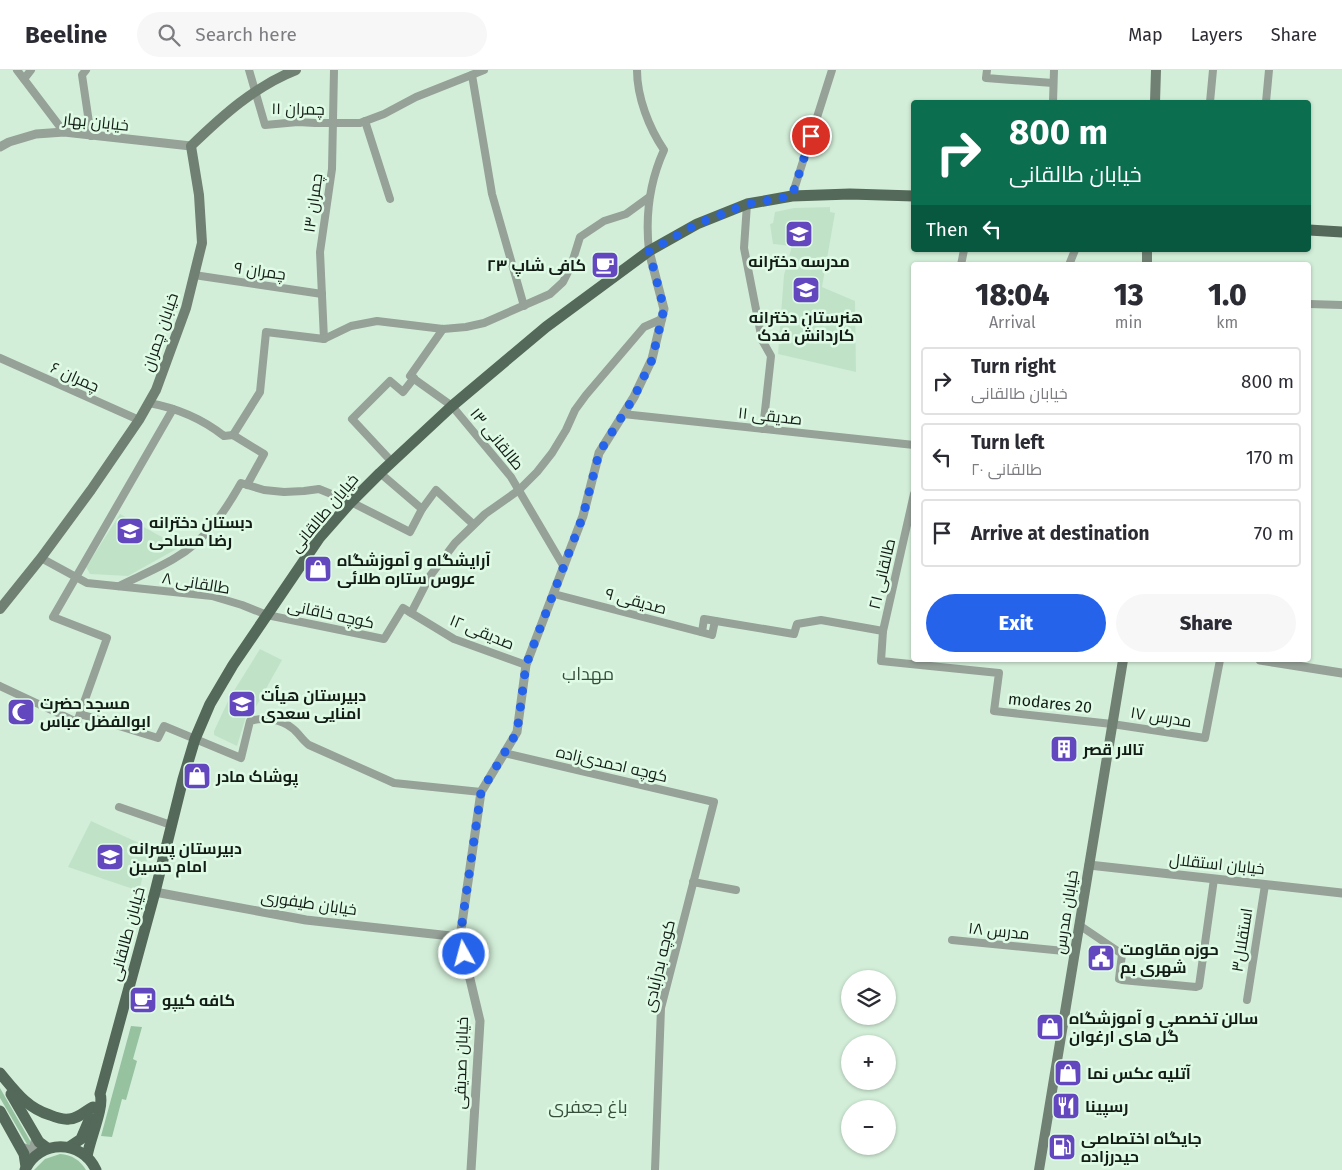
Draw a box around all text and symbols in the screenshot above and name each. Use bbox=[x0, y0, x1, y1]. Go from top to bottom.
search box bbox=[137, 12, 487, 57]
text: Beeline bbox=[25, 21, 107, 49]
icon: search bbox=[155, 21, 183, 49]
text: Search here bbox=[195, 23, 297, 46]
text: Map bbox=[1128, 24, 1163, 46]
text: Layers bbox=[1191, 24, 1243, 46]
text: Share bbox=[1271, 24, 1317, 46]
street label: چمران ۱۱ bbox=[271, 99, 325, 121]
street label: خیابان بهار bbox=[61, 109, 130, 136]
text: 800 m bbox=[1009, 111, 1108, 153]
pin bbox=[790, 115, 832, 157]
icon: right bbox=[926, 120, 991, 185]
icon: arrive bbox=[797, 122, 825, 150]
text: خیابان طالقانی bbox=[1009, 161, 1142, 188]
street label: چمران ۱۳ bbox=[299, 172, 329, 234]
icon: left bbox=[978, 215, 1006, 243]
text: Then bbox=[926, 218, 968, 241]
school or university icon: مدرسه دخترانه bbox=[784, 219, 814, 249]
cafe icon: کافی شاپ ۲۳ bbox=[590, 250, 620, 280]
place label: مدرسه دخترانه bbox=[748, 252, 850, 271]
place label: کافی شاپ ۲۳ bbox=[487, 256, 586, 277]
street label: چمران ۹ bbox=[233, 258, 287, 286]
school or university icon: هنرستان دخترانه کاردانش فدک bbox=[791, 275, 821, 305]
text: 18:04 bbox=[975, 277, 1049, 313]
text: 13 bbox=[1114, 277, 1144, 313]
text: 1.0 bbox=[1208, 277, 1247, 313]
street label: خیابان چمران bbox=[138, 290, 184, 374]
place label: هنرستان دخترانه کاردانش فدک bbox=[749, 308, 863, 345]
text: Arrival bbox=[989, 313, 1036, 332]
text: min bbox=[1115, 313, 1142, 332]
text: km bbox=[1216, 313, 1238, 332]
text: Turn right bbox=[971, 355, 1056, 378]
street label: چمران ۶ bbox=[47, 358, 102, 398]
icon: right bbox=[928, 367, 956, 395]
text: 800 m bbox=[1241, 370, 1294, 393]
text: خیابان طالقانی bbox=[971, 384, 1068, 403]
street label: صدیقی ۱۱ bbox=[737, 403, 803, 430]
street label: طالقانی ۱۳ bbox=[465, 404, 528, 475]
text: Turn left bbox=[971, 431, 1045, 454]
icon: left bbox=[928, 443, 956, 471]
text: 170 m bbox=[1246, 446, 1294, 469]
text: طالقانی ۲۰ bbox=[971, 460, 1042, 479]
street label: خیابان طالقانی bbox=[286, 470, 363, 557]
place label: دبستان دخترانه رضا مساحی bbox=[149, 513, 253, 550]
school or university icon: دبستان دخترانه رضا مساحی bbox=[115, 516, 145, 546]
icon: arrive bbox=[928, 519, 956, 547]
text: Arrive at destination bbox=[971, 522, 1150, 545]
text: 70 m bbox=[1254, 522, 1294, 545]
street label: طالقانی ۲۱ bbox=[865, 537, 900, 611]
place label: آرایشگاه و آموزشگاه عروس ستاره طلائی bbox=[337, 551, 491, 588]
shop icon: آرایشگاه و آموزشگاه عروس ستاره طلائی bbox=[303, 554, 333, 584]
street label: طالقانی ۸ bbox=[160, 568, 231, 599]
street label: صدیقی ۹ bbox=[603, 584, 669, 619]
button: Exit bbox=[926, 594, 1106, 652]
button: Share bbox=[1116, 594, 1296, 652]
street label: کوچه خاقانی bbox=[286, 596, 376, 634]
street label: صدیقی ۱۲ bbox=[447, 610, 517, 654]
district label: مهداب bbox=[562, 663, 614, 685]
place label: دبیرستان هیأت امنایی سعدی bbox=[261, 685, 366, 723]
school or university icon: دبیرستان هیأت امنایی سعدی bbox=[227, 689, 257, 719]
street label: modares 20 bbox=[1007, 689, 1093, 717]
place label: مسجد حضرت ابوالفضل عباس bbox=[40, 694, 151, 731]
mosque icon: مسجد حضرت ابوالفضل عباس bbox=[6, 697, 36, 727]
street label: مدرس ۱۷ bbox=[1129, 703, 1193, 732]
building icon: تالار قصر bbox=[1049, 734, 1079, 764]
place label: تالار قصر bbox=[1082, 740, 1145, 759]
street label: کوچه احمدی‌زاده bbox=[554, 742, 670, 788]
shop icon: پوشاک مادر bbox=[182, 761, 212, 791]
place label: پوشاک مادر bbox=[215, 767, 299, 788]
place label: دبیرستان پسرانه امام حسین bbox=[129, 839, 242, 878]
school or university icon: دبیرستان پسرانه امام حسین bbox=[95, 842, 125, 872]
street label: خیابان استقلال bbox=[1168, 850, 1266, 879]
street label: خیابان مدرس bbox=[1050, 869, 1083, 955]
street label: خیابان طالقانی bbox=[105, 885, 150, 983]
street label: خیابان طیفوری bbox=[260, 887, 358, 920]
street label: استقلال۳ bbox=[1228, 907, 1257, 974]
street label: کوچه بدرآبادی bbox=[639, 918, 681, 1014]
street label: مدرس ۱۸ bbox=[967, 918, 1031, 945]
position arrow bbox=[437, 927, 489, 979]
place label: حوزه مقاومت شهری بم bbox=[1120, 940, 1219, 979]
public building icon: حوزه مقاومت شهری بم bbox=[1086, 943, 1116, 973]
map controls bbox=[841, 970, 896, 1155]
button: layers bbox=[841, 970, 896, 1025]
cafe icon: کافه کیپو bbox=[128, 985, 158, 1015]
place label: کافه کیپو bbox=[162, 991, 235, 1012]
place label: سالن تخصصی و آموزشگاه گل های ارغوان bbox=[1069, 1009, 1258, 1046]
shop icon: سالن تخصصی و آموزشگاه گل های ارغوان bbox=[1035, 1012, 1065, 1042]
street label: خیابان صدیقی bbox=[450, 1016, 473, 1110]
button: + bbox=[841, 1035, 896, 1090]
shop icon: آتلیه عکس نما bbox=[1053, 1058, 1083, 1088]
place label: آتلیه عکس نما bbox=[1087, 1064, 1191, 1083]
restaurant icon: رسپینا bbox=[1051, 1091, 1081, 1121]
district label: باغ جعفری bbox=[548, 1096, 628, 1119]
place label: رسپینا bbox=[1085, 1097, 1128, 1118]
button: − bbox=[841, 1100, 896, 1155]
place label: جایگاه اختصاصی حیدرزاده bbox=[1081, 1129, 1202, 1166]
fuel station icon: جایگاه اختصاصی حیدرزاده bbox=[1047, 1132, 1077, 1162]

